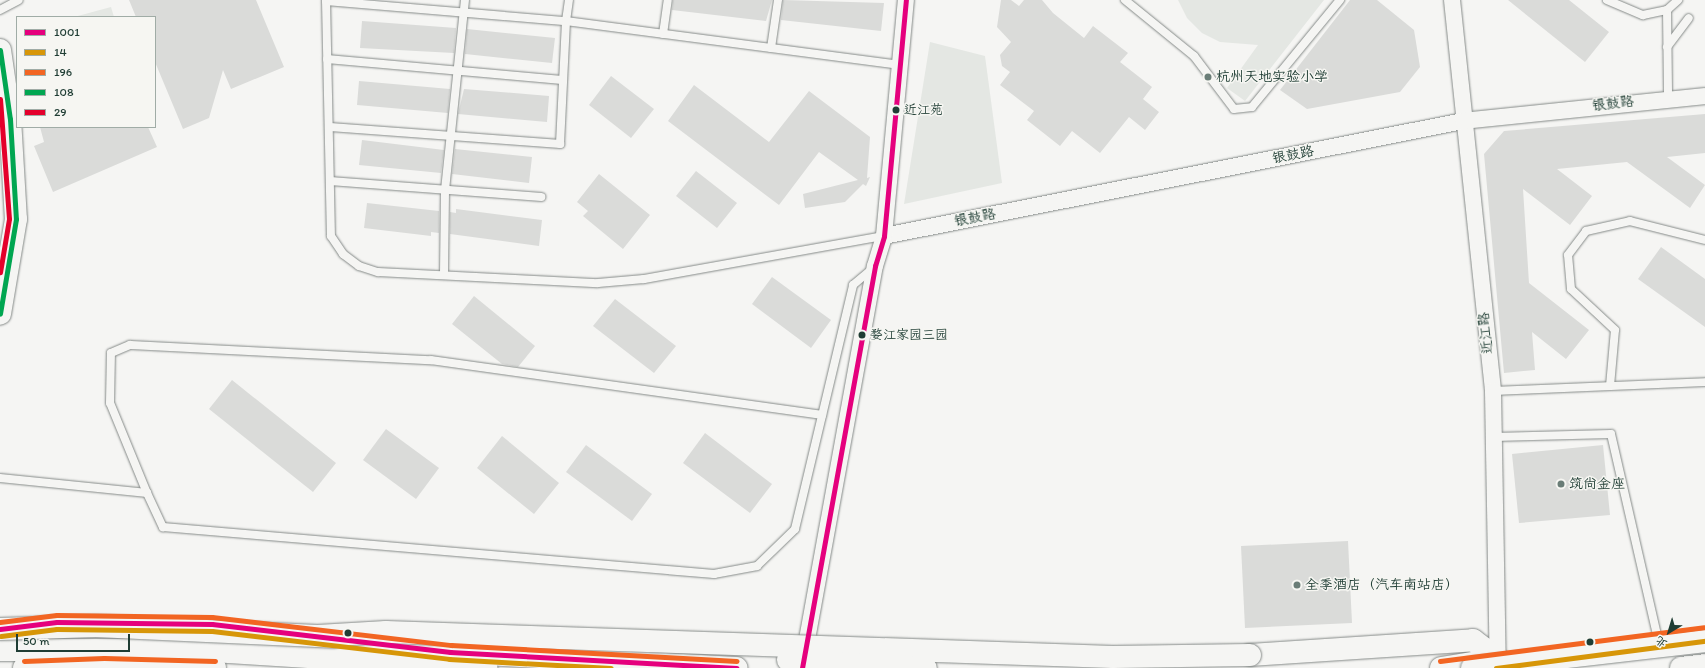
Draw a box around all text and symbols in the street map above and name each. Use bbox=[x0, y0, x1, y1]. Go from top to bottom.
legend bbox=[16, 16, 156, 128]
text: 1001 bbox=[54, 25, 80, 39]
text: 14 bbox=[54, 45, 67, 59]
text: 196 bbox=[54, 65, 72, 79]
place label: 杭州天地实验小学 bbox=[1216, 69, 1328, 85]
marker: 杭州天地实验小学 bbox=[1203, 72, 1213, 82]
text: 108 bbox=[54, 85, 74, 99]
street label: 银鼓路 bbox=[1591, 93, 1635, 115]
place label: 近江苑 bbox=[904, 102, 943, 118]
text: 29 bbox=[54, 105, 67, 119]
marker: 近江苑 bbox=[891, 105, 901, 115]
street label: 银鼓路 bbox=[1271, 143, 1315, 167]
street label: 银鼓路 bbox=[953, 206, 997, 230]
street label: 近江路 bbox=[1475, 311, 1497, 355]
place label: 婺江家园三园 bbox=[870, 327, 948, 343]
marker: 婺江家园三园 bbox=[857, 330, 867, 340]
place label: 筑尚金座 bbox=[1569, 476, 1625, 492]
marker: 筑尚金座 bbox=[1556, 479, 1566, 489]
place label: 全季酒店（汽车南站店） bbox=[1305, 577, 1459, 593]
marker: 全季酒店（汽车南站店） bbox=[1292, 580, 1302, 590]
north arrow bbox=[1649, 612, 1689, 652]
scale bar bbox=[18, 626, 132, 652]
unlabelled marker bbox=[343, 628, 353, 638]
text: 北 bbox=[1653, 633, 1670, 650]
text: 50 m bbox=[23, 634, 49, 648]
unlabelled marker bbox=[1585, 637, 1595, 647]

